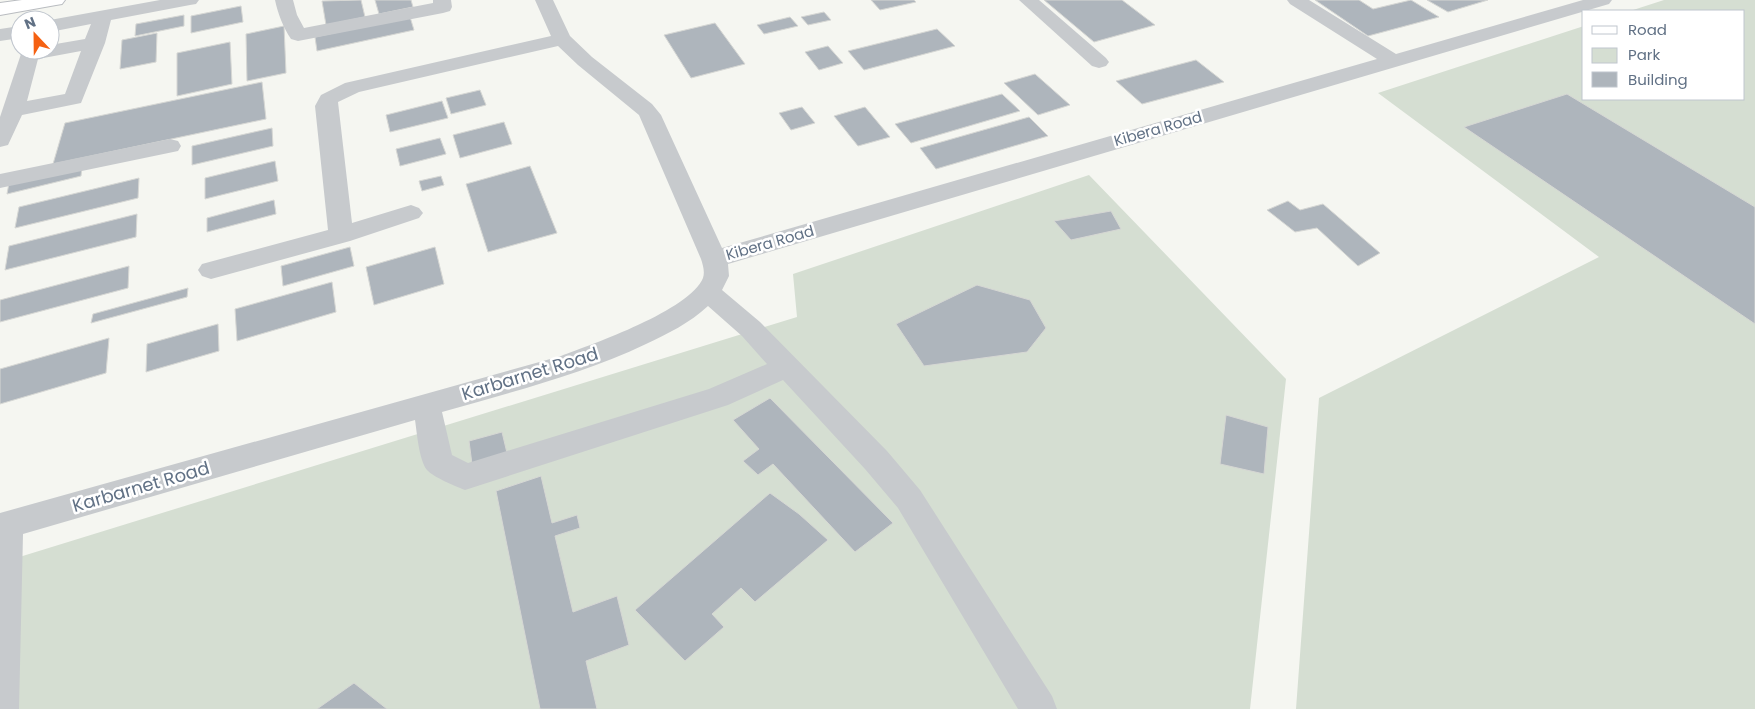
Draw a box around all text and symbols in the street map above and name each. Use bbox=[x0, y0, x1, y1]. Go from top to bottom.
north arrow bbox=[10, 10, 60, 60]
legend bbox=[1582, 10, 1745, 100]
text: N bbox=[22, 12, 39, 34]
text: Road bbox=[1628, 19, 1667, 40]
text: Park bbox=[1628, 44, 1660, 65]
text: Building bbox=[1628, 69, 1688, 90]
street label: Kibera Road bbox=[1111, 106, 1204, 151]
street label: Kibera Road bbox=[723, 220, 816, 265]
street label: Karbarnet Road bbox=[459, 341, 601, 406]
street label: Karbarnet Road bbox=[69, 455, 212, 518]

